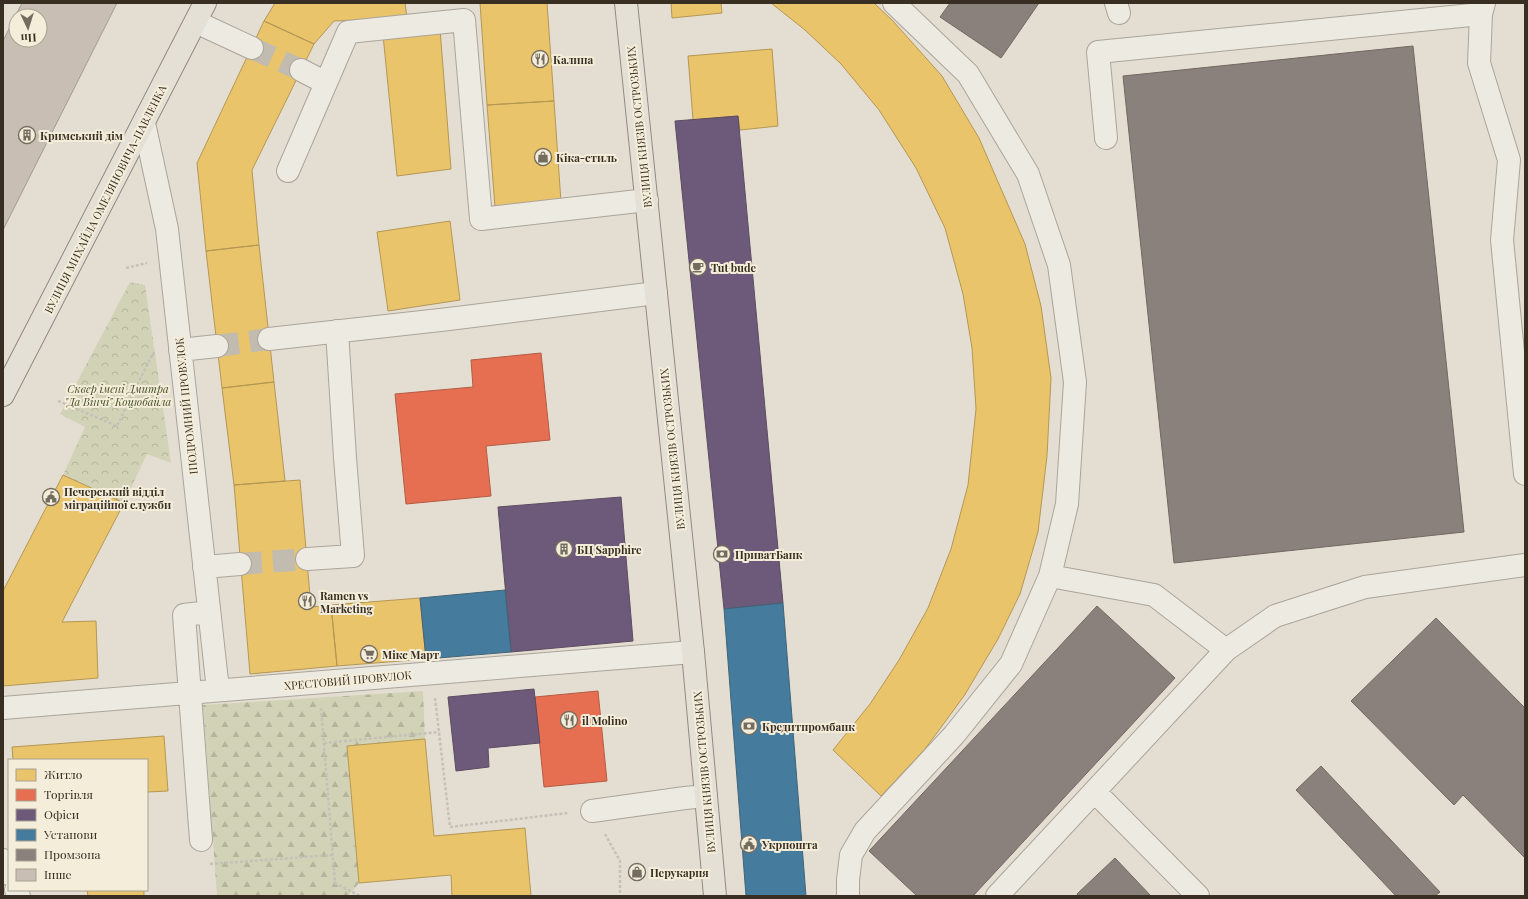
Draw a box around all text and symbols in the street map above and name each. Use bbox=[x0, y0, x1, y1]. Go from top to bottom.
north arrow bbox=[8, 8, 48, 48]
text: Пн bbox=[20, 30, 37, 47]
street label: ВУЛИЦЯ КНЯЗІВ ОСТРОЗЬКИХ bbox=[623, 45, 655, 208]
restaurant icon: Калина bbox=[530, 49, 550, 69]
place label: Калина bbox=[553, 52, 594, 67]
street label: ВУЛИЦЯ МИХАЙЛА ОМЕЛЯНОВИЧА-ПАВЛЕНКА bbox=[41, 82, 170, 316]
building icon: Кримський дім bbox=[17, 125, 37, 145]
place label: Кримський дім bbox=[40, 128, 123, 143]
shop icon: Кіка-стиль bbox=[533, 147, 553, 167]
place label: Кіка-стиль bbox=[556, 150, 617, 165]
cafe icon: Tut bude bbox=[688, 257, 708, 277]
place label: Tut bude bbox=[711, 260, 757, 275]
street label: ІПОДРОМНИЙ ПРОВУЛОК bbox=[171, 336, 201, 475]
street label: ВУЛИЦЯ КНЯЗІВ ОСТРОЗЬКИХ bbox=[656, 367, 688, 530]
park label: Сквер імені Дмитра "Да Вінчі" Коцюбайла bbox=[65, 381, 172, 409]
place label: Печерський відділ міграційної служби bbox=[64, 484, 171, 512]
public building icon: Печерський відділ міграційної служби bbox=[41, 487, 61, 507]
building icon: БЦ Sapphire bbox=[554, 539, 574, 559]
place label: БЦ Sapphire bbox=[577, 542, 642, 557]
bank icon: ПриватБанк bbox=[712, 544, 732, 564]
place label: ПриватБанк bbox=[735, 547, 803, 562]
place label: Ramen vs Marketing bbox=[320, 588, 373, 616]
restaurant icon: Ramen vs Marketing bbox=[297, 591, 317, 611]
supermarket icon: Мікс Март bbox=[359, 644, 379, 664]
place label: Мікс Март bbox=[382, 647, 440, 662]
street label: ХРЕСТОВИЙ ПРОВУЛОК bbox=[284, 667, 413, 693]
street label: ВУЛИЦЯ КНЯЗІВ ОСТРОЗЬКИХ bbox=[689, 690, 719, 853]
restaurant icon: il Molino bbox=[559, 710, 579, 730]
place label: il Molino bbox=[582, 713, 627, 728]
bank icon: Кредитпромбанк bbox=[739, 716, 759, 736]
place label: Кредитпромбанк bbox=[762, 719, 855, 734]
legend bbox=[8, 759, 148, 891]
text: Житло bbox=[44, 766, 83, 782]
text: Торгівля bbox=[44, 786, 94, 802]
text: Офіси bbox=[44, 806, 80, 822]
text: Установи bbox=[43, 826, 98, 842]
public building icon: Укрпошта bbox=[739, 834, 759, 854]
place label: Укрпошта bbox=[761, 837, 818, 852]
text: Промзона bbox=[44, 846, 101, 862]
shop icon: Перукарня bbox=[627, 862, 647, 882]
place label: Перукарня bbox=[650, 865, 709, 880]
text: Інше bbox=[44, 866, 72, 882]

